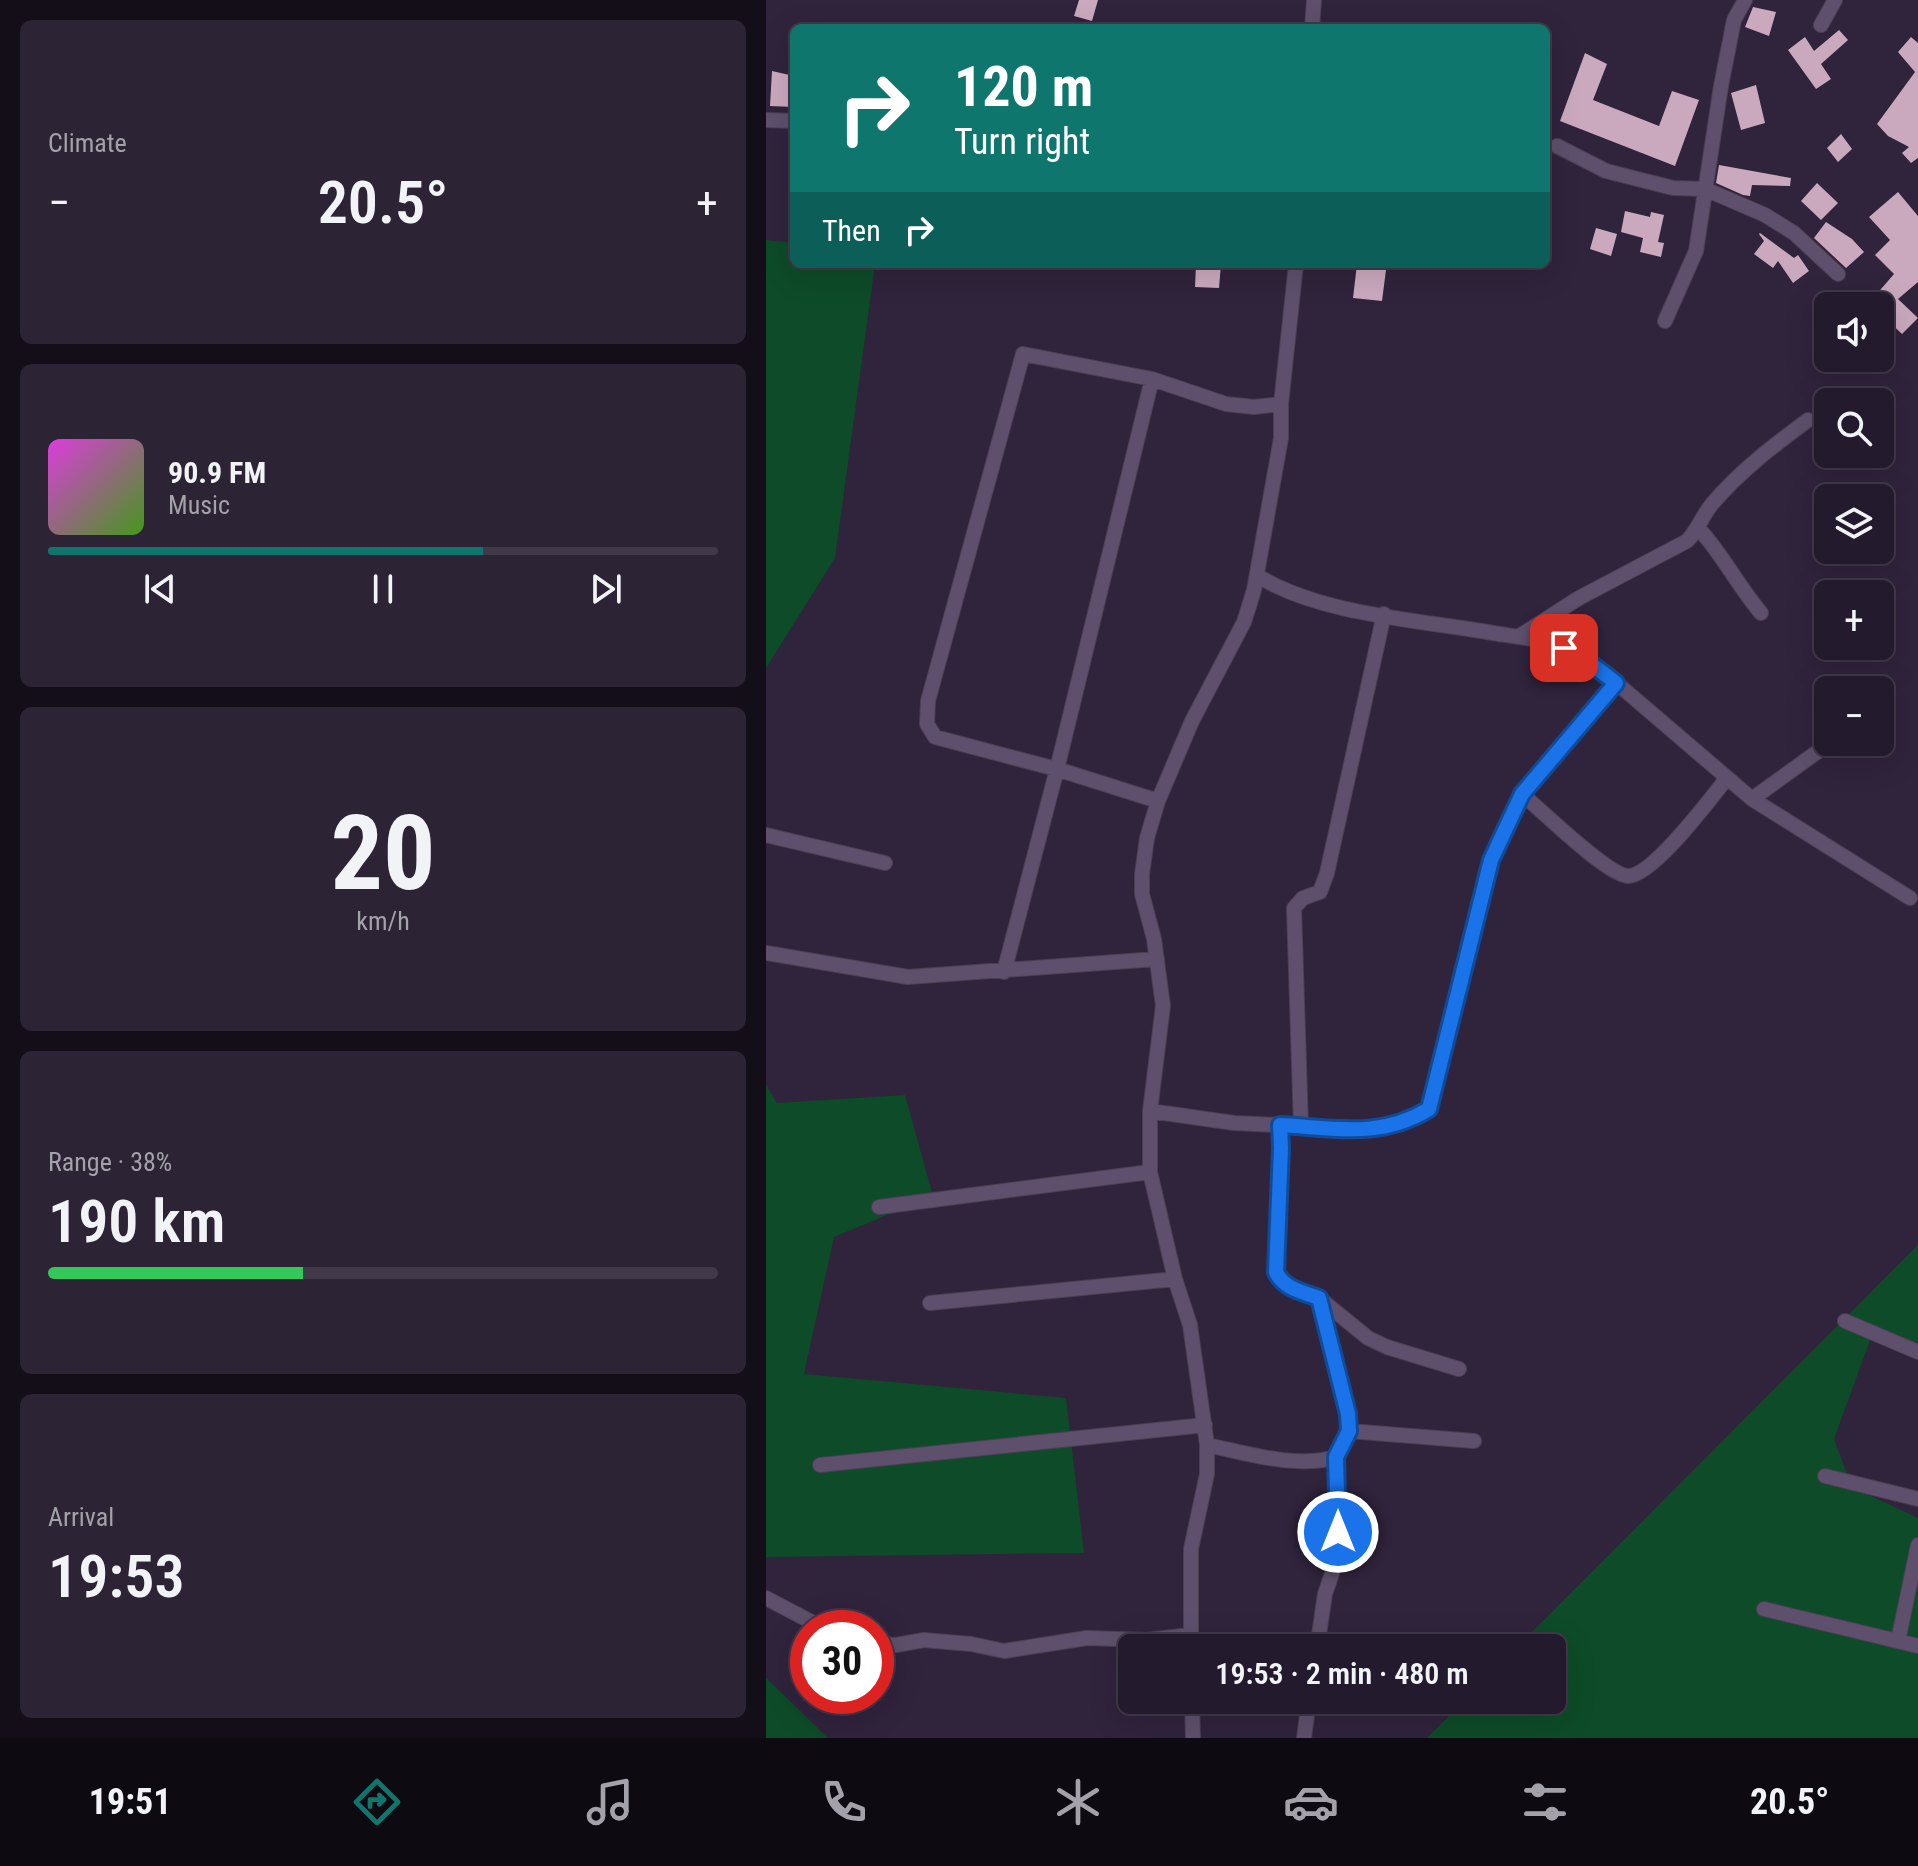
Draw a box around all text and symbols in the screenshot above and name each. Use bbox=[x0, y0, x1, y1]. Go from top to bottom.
text: 120 m bbox=[954, 54, 1093, 120]
icon: right bbox=[822, 56, 926, 160]
text: Turn right bbox=[954, 121, 1090, 163]
text: Climate bbox=[48, 128, 127, 158]
text: 20.5° bbox=[318, 167, 448, 238]
text: − bbox=[48, 177, 70, 229]
text: + bbox=[696, 177, 718, 229]
icon: right bbox=[897, 208, 941, 252]
text: Then bbox=[822, 213, 881, 248]
map controls bbox=[1814, 292, 1894, 756]
button: sound bbox=[1814, 292, 1894, 372]
button: search bbox=[1814, 388, 1894, 468]
text: 90.9 FM bbox=[168, 455, 266, 490]
button: layers bbox=[1814, 484, 1894, 564]
text: Music bbox=[168, 490, 230, 520]
icon: previous bbox=[138, 567, 182, 611]
icon: pause bbox=[361, 567, 405, 611]
icon: next bbox=[584, 567, 628, 611]
button: + bbox=[1814, 580, 1894, 660]
pin bbox=[1530, 614, 1598, 682]
icon: arrive bbox=[1542, 626, 1586, 670]
button: − bbox=[1814, 676, 1894, 756]
text: 20 bbox=[330, 793, 436, 914]
text: km/h bbox=[356, 906, 410, 936]
text: Range · 38% bbox=[48, 1147, 172, 1177]
text: 190 km bbox=[48, 1186, 225, 1257]
position arrow bbox=[1296, 1490, 1380, 1574]
text: Arrival bbox=[48, 1502, 114, 1532]
text: 19:53 bbox=[48, 1541, 185, 1612]
speed limit sign: 30 bbox=[790, 1610, 894, 1714]
text: 19:53 · 2 min · 480 m bbox=[1215, 1656, 1469, 1691]
icon: directions bbox=[349, 1774, 405, 1830]
icon: music bbox=[582, 1774, 638, 1830]
icon: phone bbox=[816, 1774, 872, 1830]
icon: climate bbox=[1050, 1774, 1106, 1830]
icon: car bbox=[1283, 1774, 1339, 1830]
icon: filters bbox=[1517, 1774, 1573, 1830]
text: 19:51 bbox=[89, 1781, 171, 1823]
text: 20.5° bbox=[1750, 1781, 1829, 1823]

